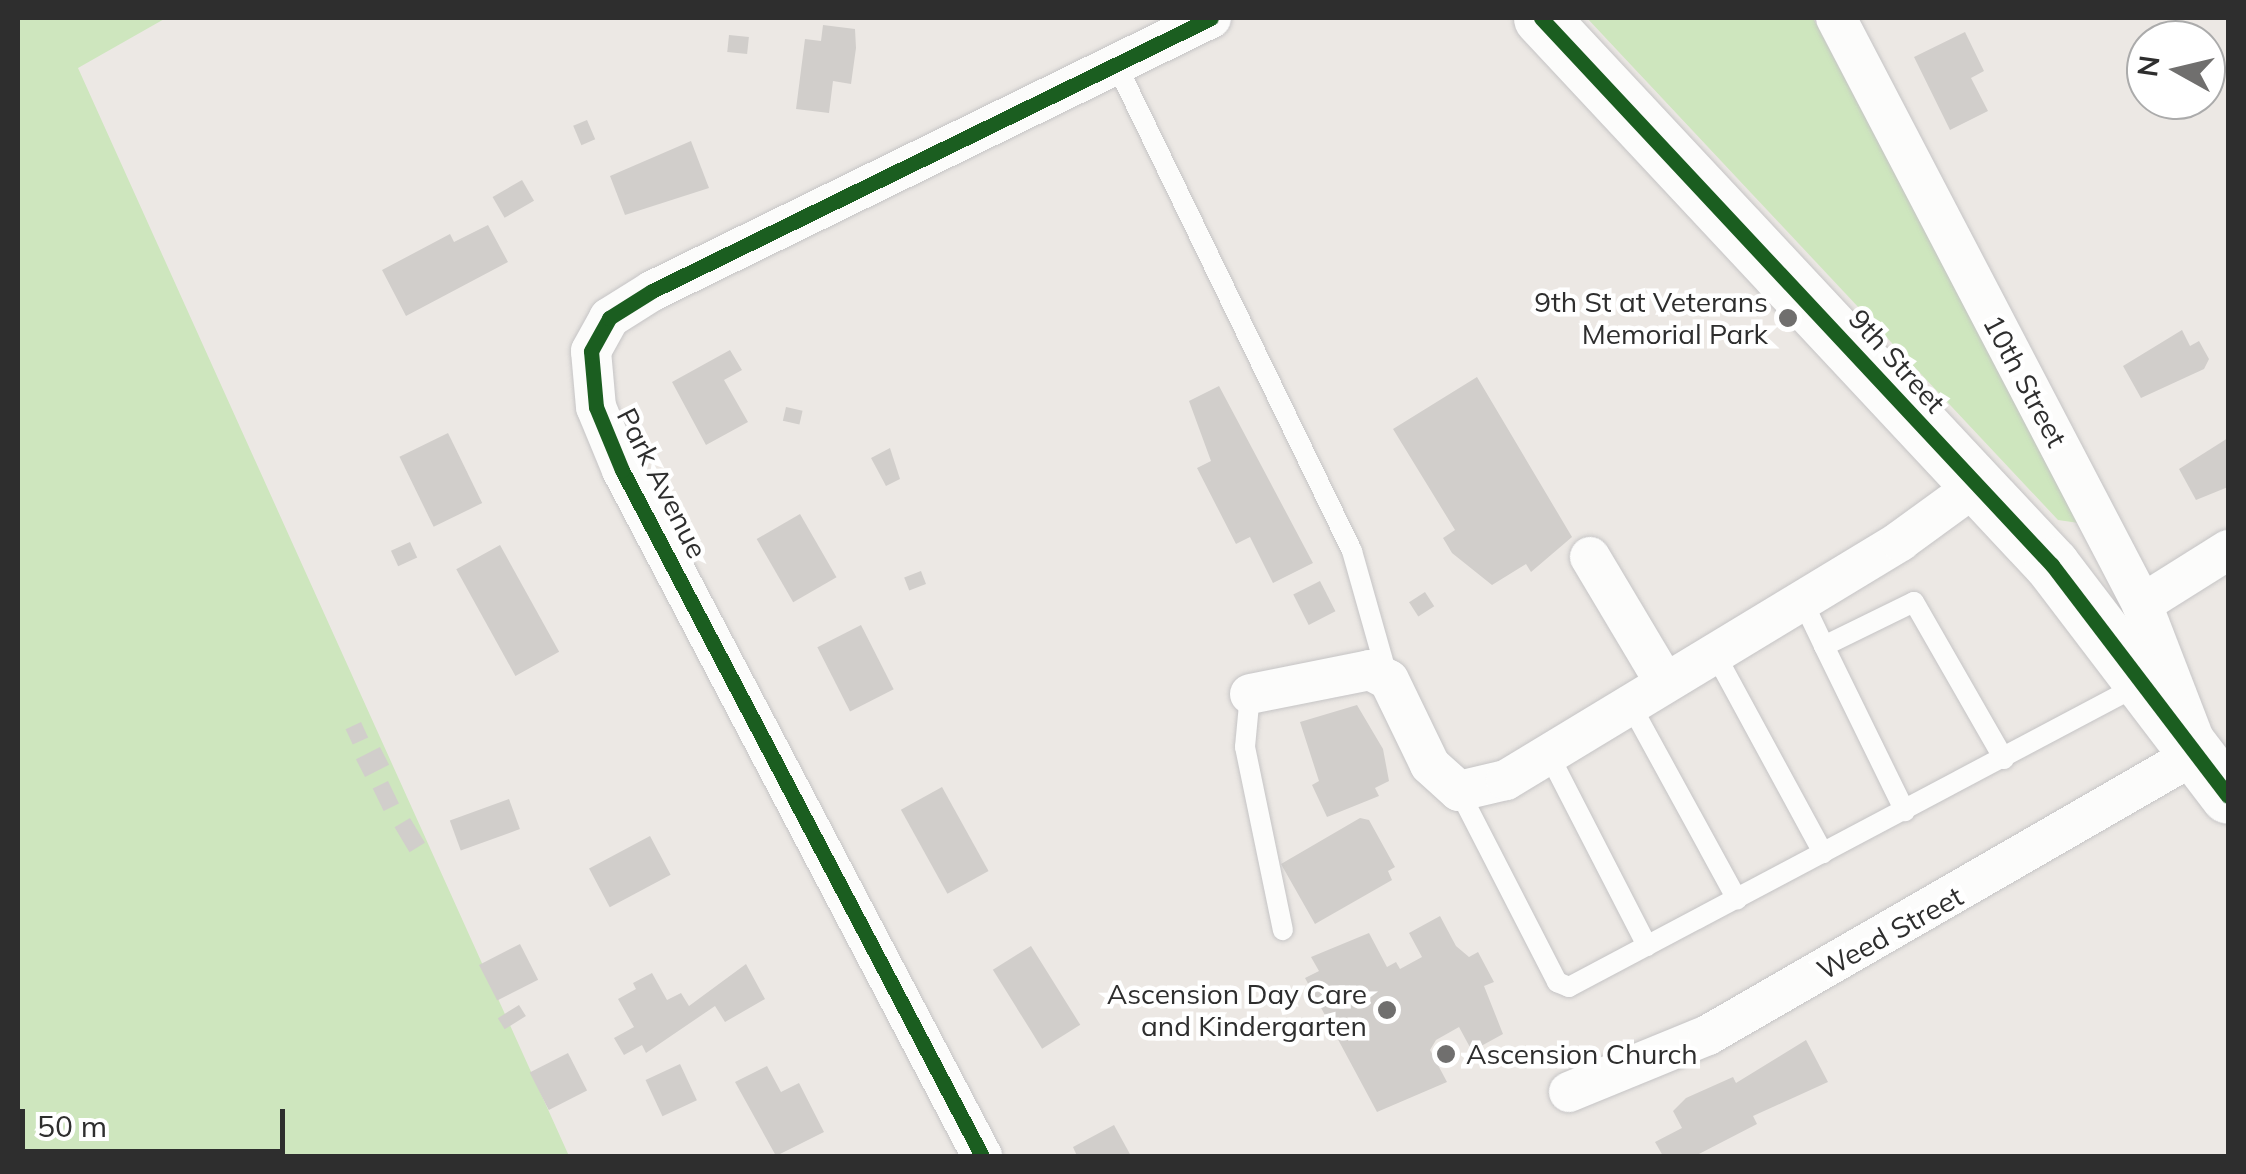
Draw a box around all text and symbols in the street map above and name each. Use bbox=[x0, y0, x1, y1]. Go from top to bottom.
north arrow bbox=[2126, 20, 2226, 120]
text: N bbox=[2129, 53, 2167, 79]
place label: 9th St at Veterans Memorial Park bbox=[1534, 285, 1768, 351]
street label: 9th Street bbox=[1842, 302, 1952, 420]
marker: 9th St at Veterans Memorial Park bbox=[1777, 307, 1799, 329]
street label: 10th Street bbox=[1976, 309, 2074, 453]
street label: Park Avenue bbox=[610, 402, 714, 564]
street label: Weed Street bbox=[1811, 879, 1969, 987]
place label: Ascension Day Care and Kindergarten bbox=[1107, 977, 1367, 1043]
marker: Ascension Day Care and Kindergarten bbox=[1376, 999, 1398, 1021]
place label: Ascension Church bbox=[1466, 1037, 1698, 1071]
marker: Ascension Church bbox=[1435, 1043, 1457, 1065]
scale bar bbox=[25, 1089, 290, 1151]
text: 50 m bbox=[37, 1107, 107, 1145]

